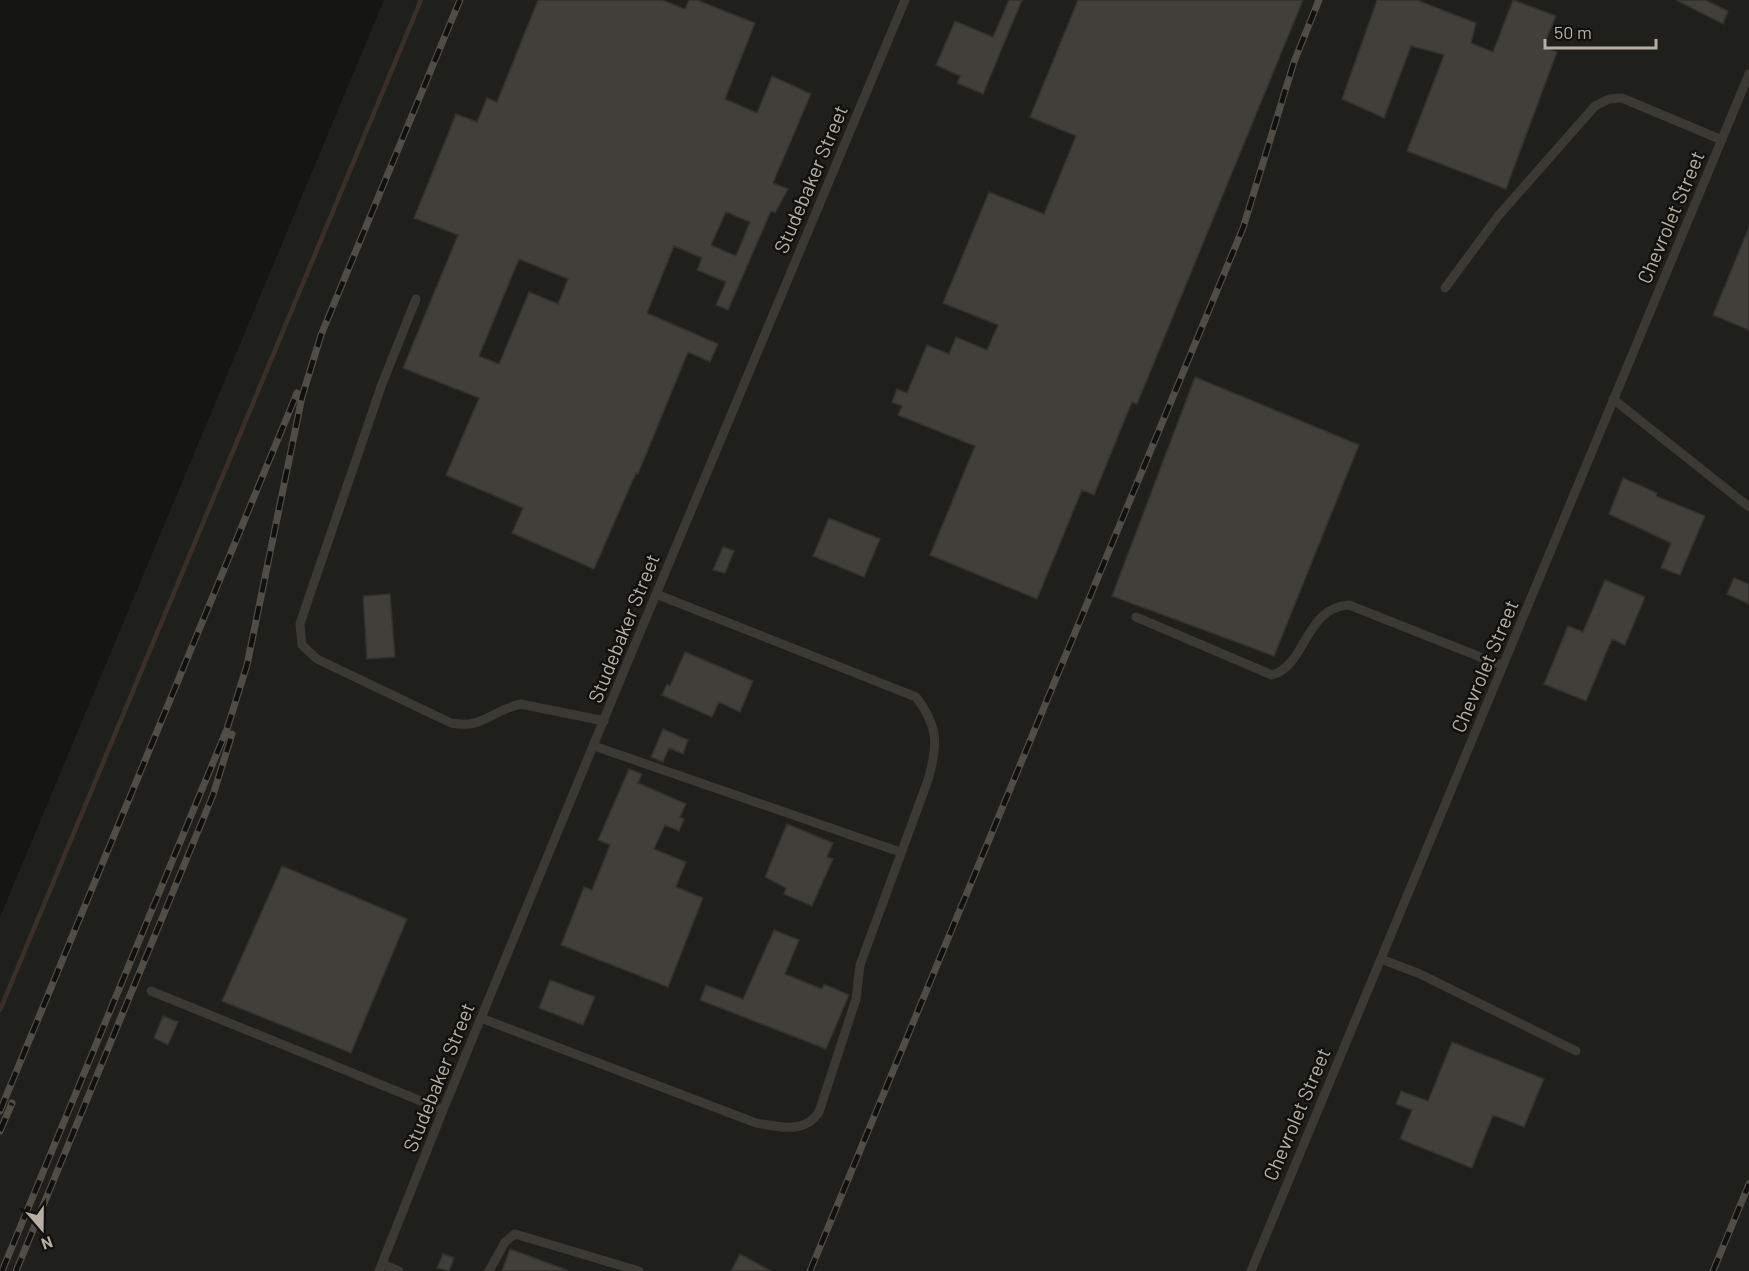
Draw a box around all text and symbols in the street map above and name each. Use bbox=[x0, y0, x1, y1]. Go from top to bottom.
scale bar bbox=[1545, 12, 1656, 50]
text: 50 m bbox=[1554, 21, 1592, 43]
street label: Studebaker Street bbox=[768, 101, 852, 257]
street label: Chevrolet Street bbox=[1631, 147, 1709, 287]
street label: Studebaker Street bbox=[582, 550, 664, 706]
street label: Chevrolet Street bbox=[1445, 596, 1523, 736]
street label: Studebaker Street bbox=[397, 999, 479, 1155]
street label: Chevrolet Street bbox=[1257, 1044, 1335, 1184]
north arrow bbox=[12, 1199, 72, 1259]
text: N bbox=[39, 1233, 56, 1254]

